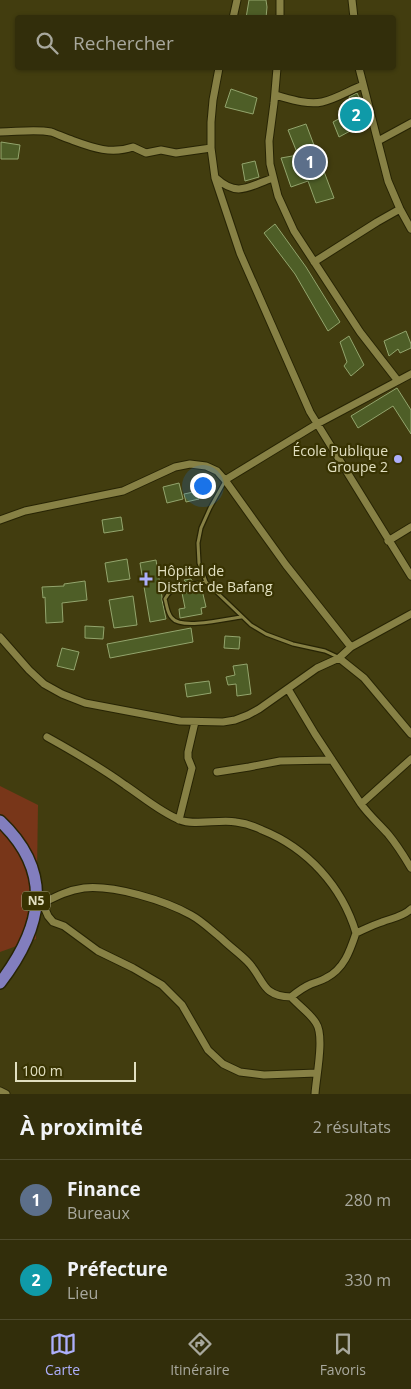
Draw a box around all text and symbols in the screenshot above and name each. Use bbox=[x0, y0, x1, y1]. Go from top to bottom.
search box bbox=[15, 15, 396, 70]
icon: search bbox=[33, 29, 61, 57]
text: Rechercher bbox=[73, 30, 174, 56]
pin: 2 bbox=[340, 96, 372, 134]
pin: 1 bbox=[294, 143, 326, 181]
place label: École Publique Groupe 2 bbox=[292, 441, 388, 476]
marker: École Publique Groupe 2 bbox=[392, 453, 404, 465]
your location bbox=[190, 473, 216, 499]
place label: Hôpital de District de Bafang bbox=[157, 561, 273, 596]
marker: Hôpital de District de Bafang bbox=[139, 572, 153, 586]
road number: N5 bbox=[22, 891, 50, 910]
scale bar bbox=[15, 1059, 136, 1082]
text: 100 m bbox=[22, 1061, 63, 1080]
text: À proximité bbox=[20, 1113, 143, 1141]
text: 2 résultats bbox=[313, 1116, 391, 1138]
text: Finance bbox=[67, 1176, 141, 1202]
text: 1 bbox=[31, 1189, 41, 1211]
text: 280 m bbox=[345, 1189, 391, 1211]
text: Bureaux bbox=[67, 1202, 130, 1224]
text: Préfecture bbox=[67, 1256, 168, 1282]
text: 2 bbox=[31, 1269, 41, 1291]
text: 330 m bbox=[345, 1269, 391, 1291]
text: Lieu bbox=[67, 1282, 98, 1304]
tab: Carte bbox=[45, 1330, 80, 1379]
tab: Itinéraire bbox=[170, 1330, 230, 1379]
tab: Favoris bbox=[320, 1330, 366, 1379]

